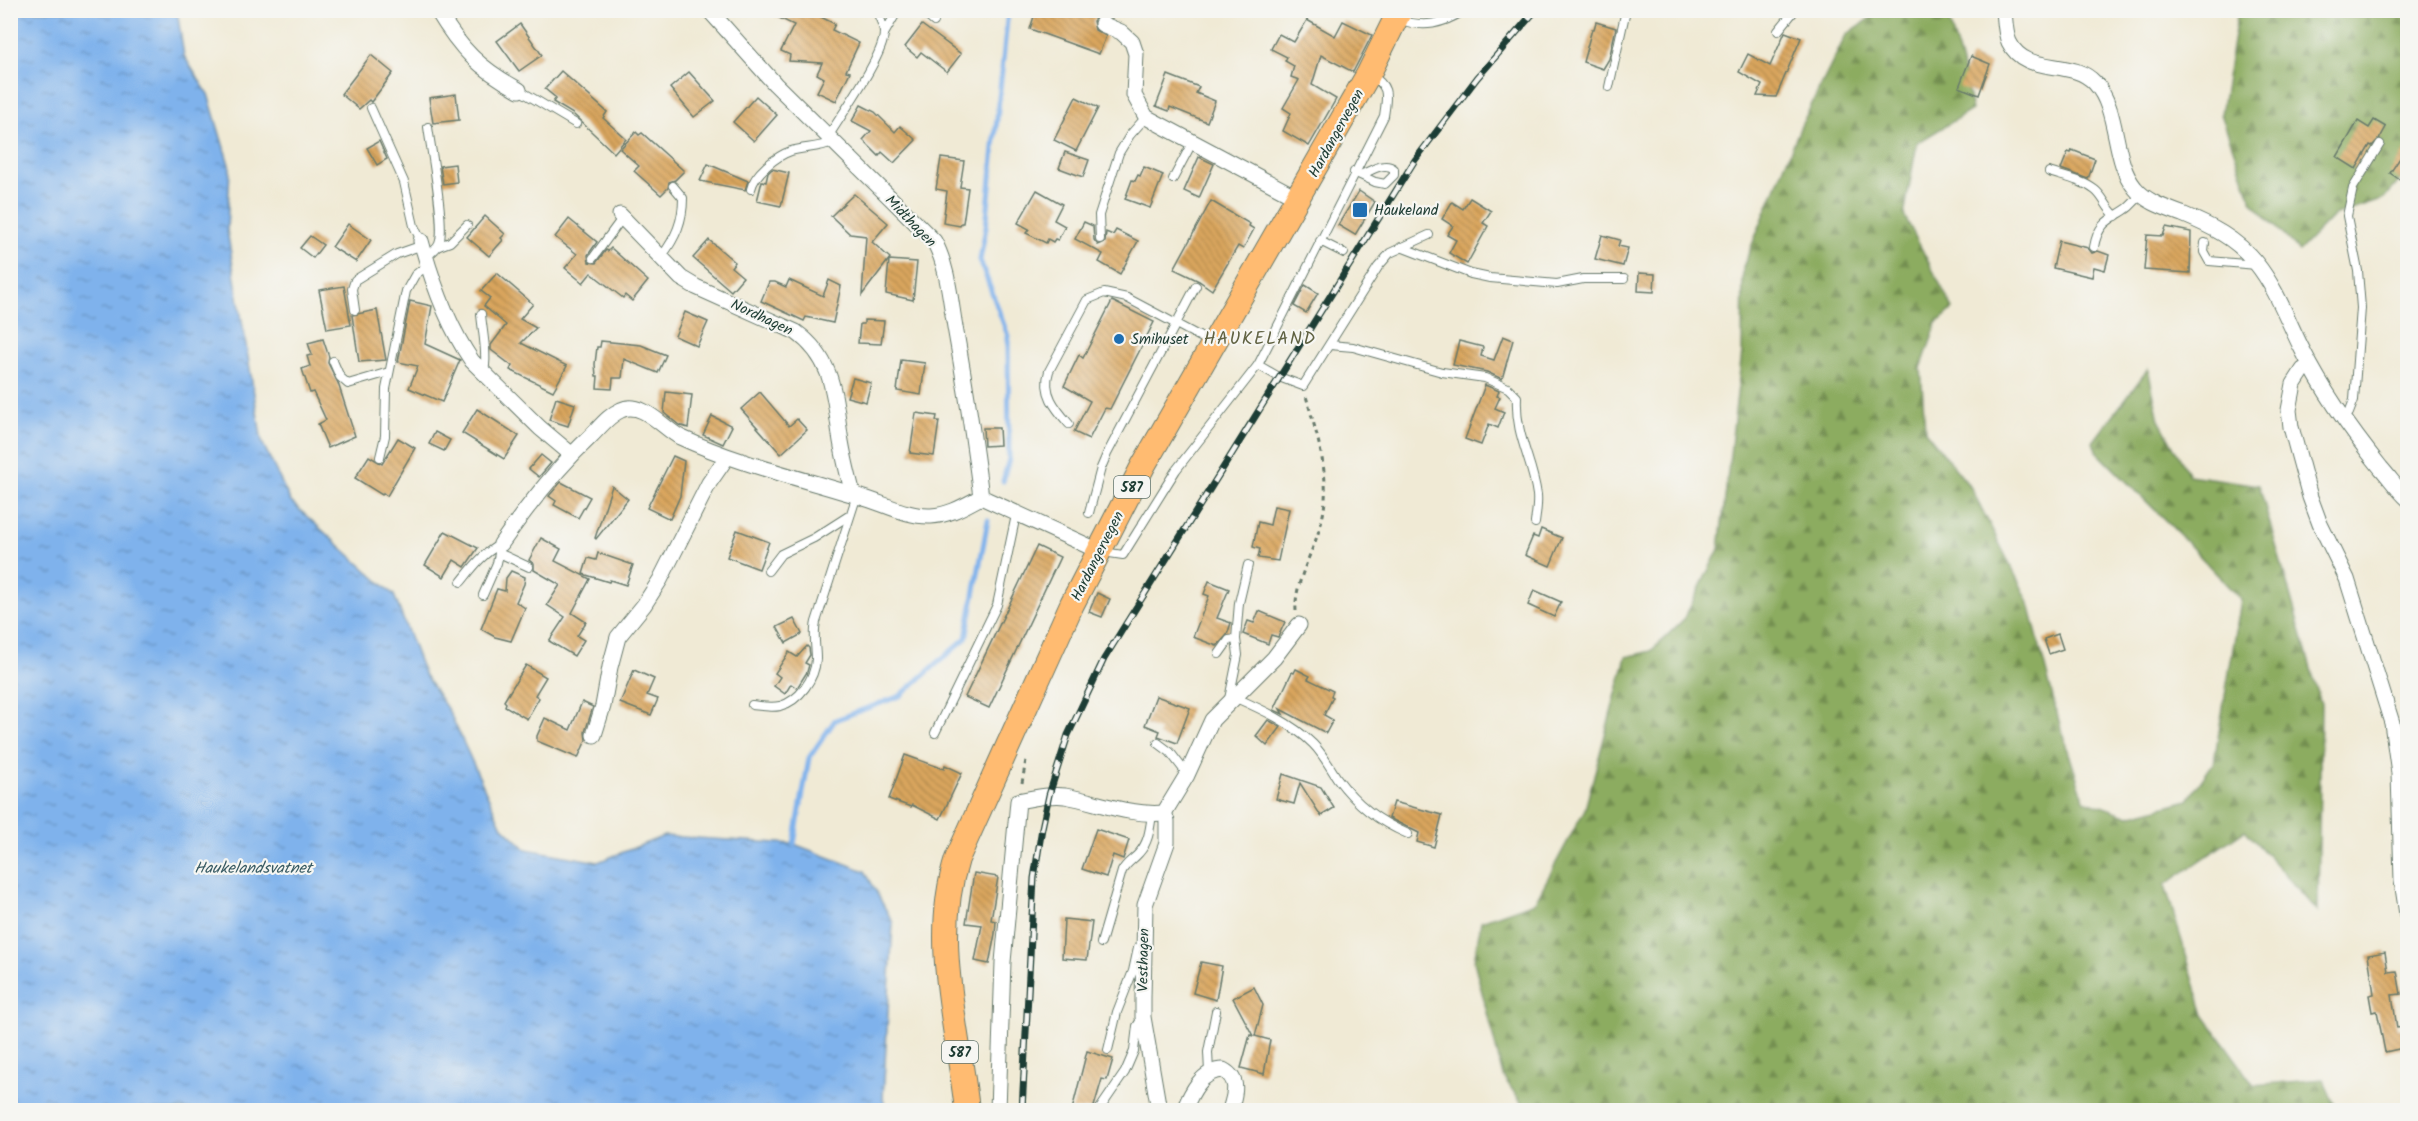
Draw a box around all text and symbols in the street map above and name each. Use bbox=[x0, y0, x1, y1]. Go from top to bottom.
street label: Hardangervegen bbox=[1303, 85, 1371, 182]
street label: Midthagen bbox=[879, 190, 942, 254]
place label: Haukeland bbox=[1374, 199, 1439, 223]
marker: Haukeland bbox=[1351, 201, 1369, 219]
street label: Nordhagen bbox=[726, 293, 797, 343]
district label: HAUKELAND bbox=[1203, 325, 1317, 354]
place label: Smihuset bbox=[1131, 328, 1189, 352]
marker: Smihuset bbox=[1112, 332, 1126, 346]
road number: 587 bbox=[1114, 476, 1150, 498]
street label: Hardangervegen bbox=[1065, 507, 1131, 606]
water label: Haukelandsvatnet bbox=[194, 856, 315, 881]
street label: Vesthagen bbox=[1131, 928, 1157, 992]
road number: 587 bbox=[942, 1041, 978, 1063]

